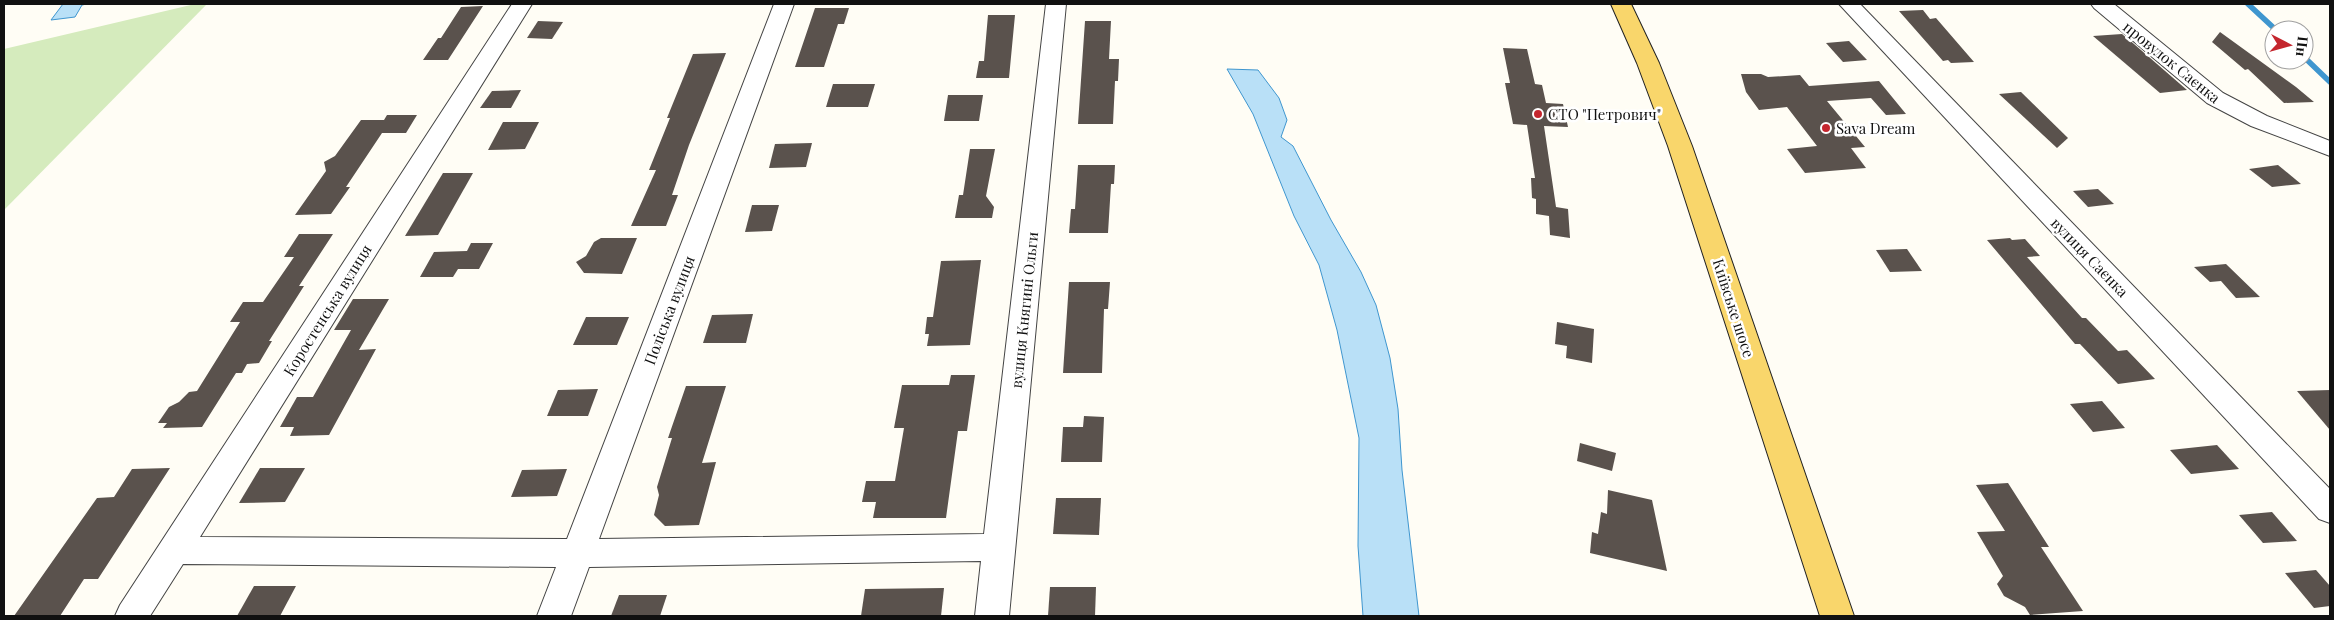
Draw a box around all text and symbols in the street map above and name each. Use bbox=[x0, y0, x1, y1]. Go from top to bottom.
street label: провулок Саєнка bbox=[2119, 17, 2225, 108]
north arrow bbox=[2264, 20, 2314, 70]
text: Пн bbox=[2292, 35, 2313, 57]
place label: СТО "Петрович" bbox=[1548, 104, 1661, 124]
marker: СТО "Петрович" bbox=[1532, 108, 1544, 120]
place label: Sava Dream bbox=[1836, 118, 1916, 138]
marker: Sava Dream bbox=[1820, 122, 1832, 134]
street label: вулиця Саєнка bbox=[2047, 213, 2133, 301]
street label: вулиця Княгині Ольги bbox=[1006, 231, 1042, 389]
street label: Коростенська вулиця bbox=[278, 240, 376, 380]
street label: Поліська вулиця bbox=[639, 253, 699, 367]
street label: Київське шосе bbox=[1709, 256, 1759, 360]

